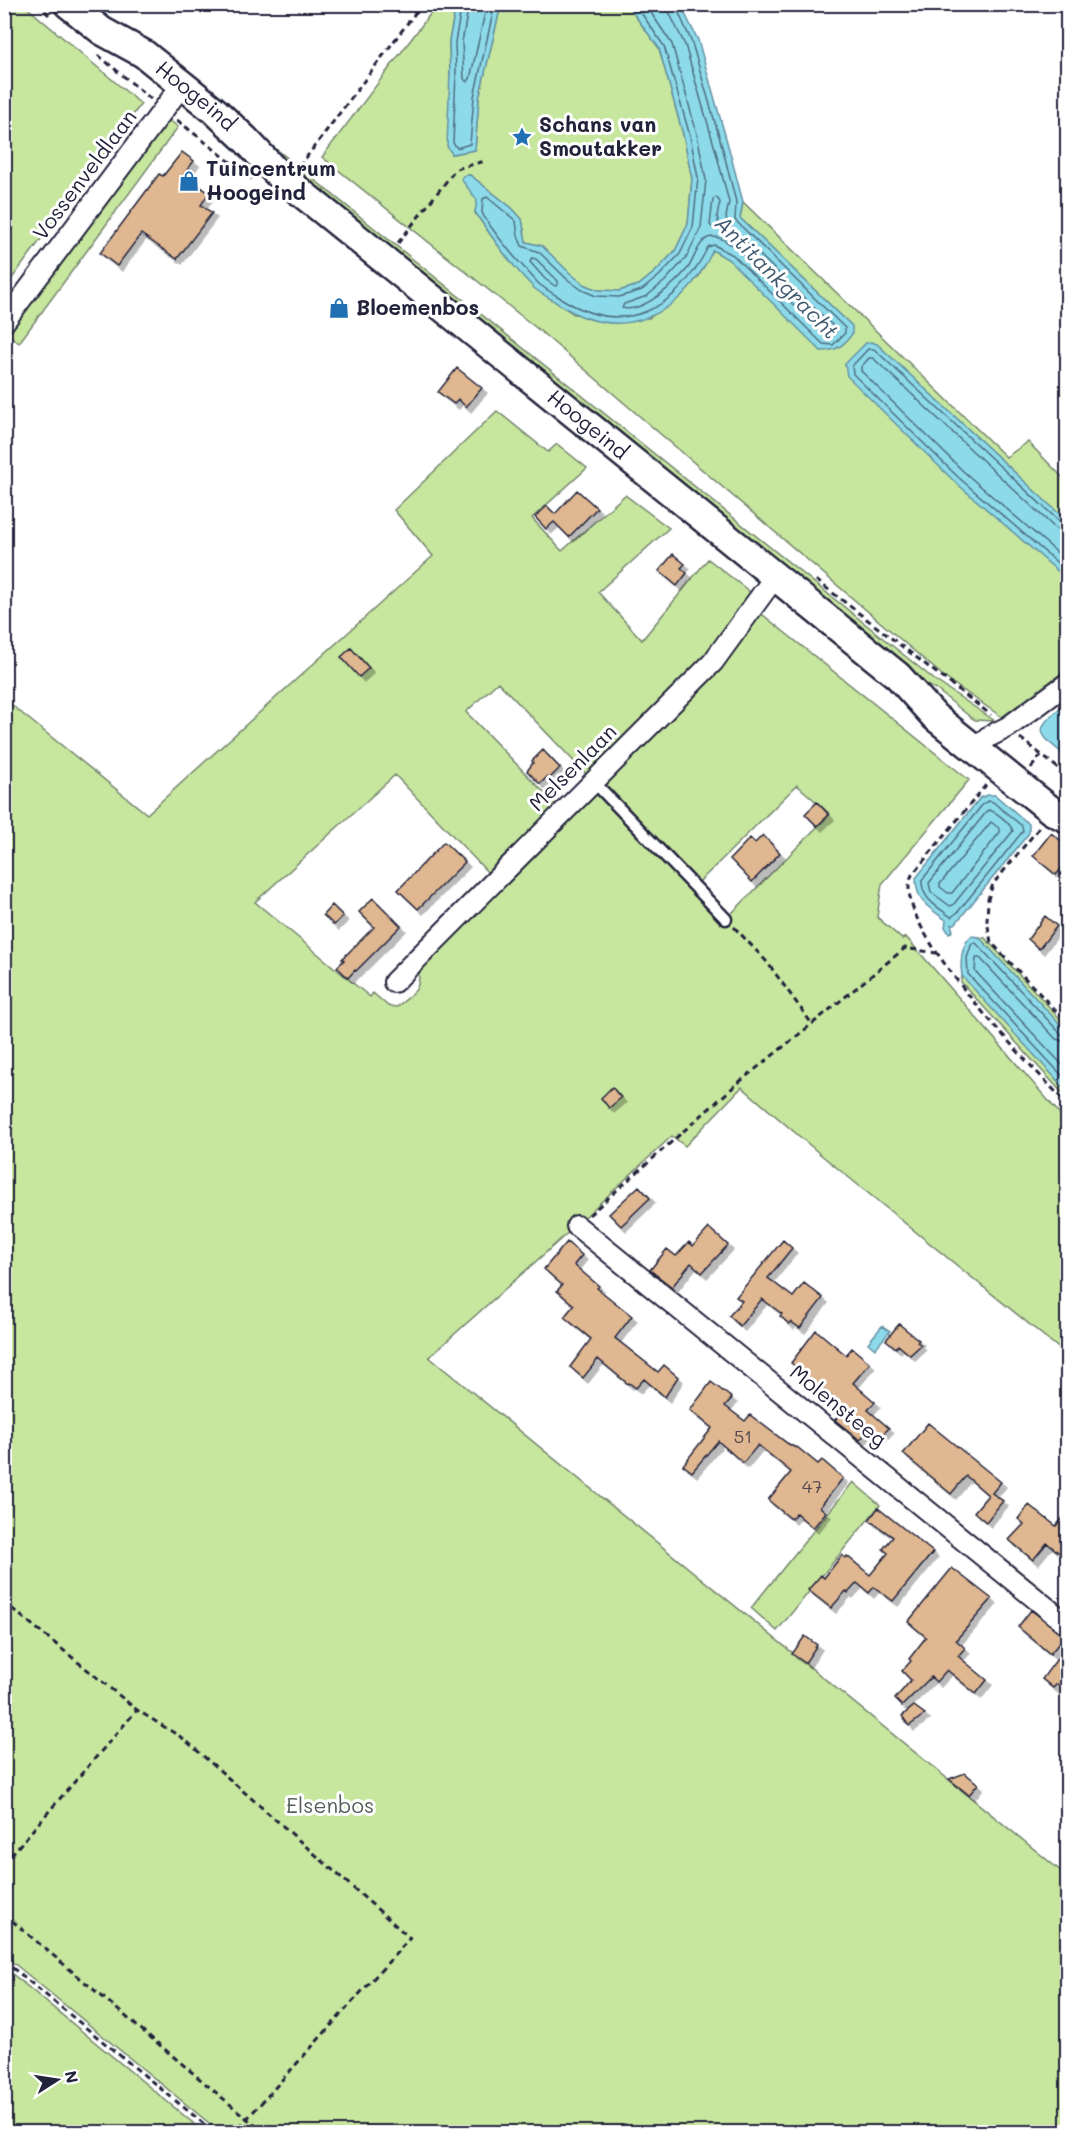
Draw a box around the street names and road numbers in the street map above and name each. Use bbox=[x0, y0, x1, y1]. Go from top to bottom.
street label: Hoogeind bbox=[151, 54, 243, 136]
street label: Vossenveldlaan bbox=[26, 103, 142, 245]
street label: Hoogeind bbox=[543, 383, 635, 464]
street label: Melsenlaan bbox=[522, 717, 621, 816]
street label: Molensteeg bbox=[785, 1358, 893, 1452]

